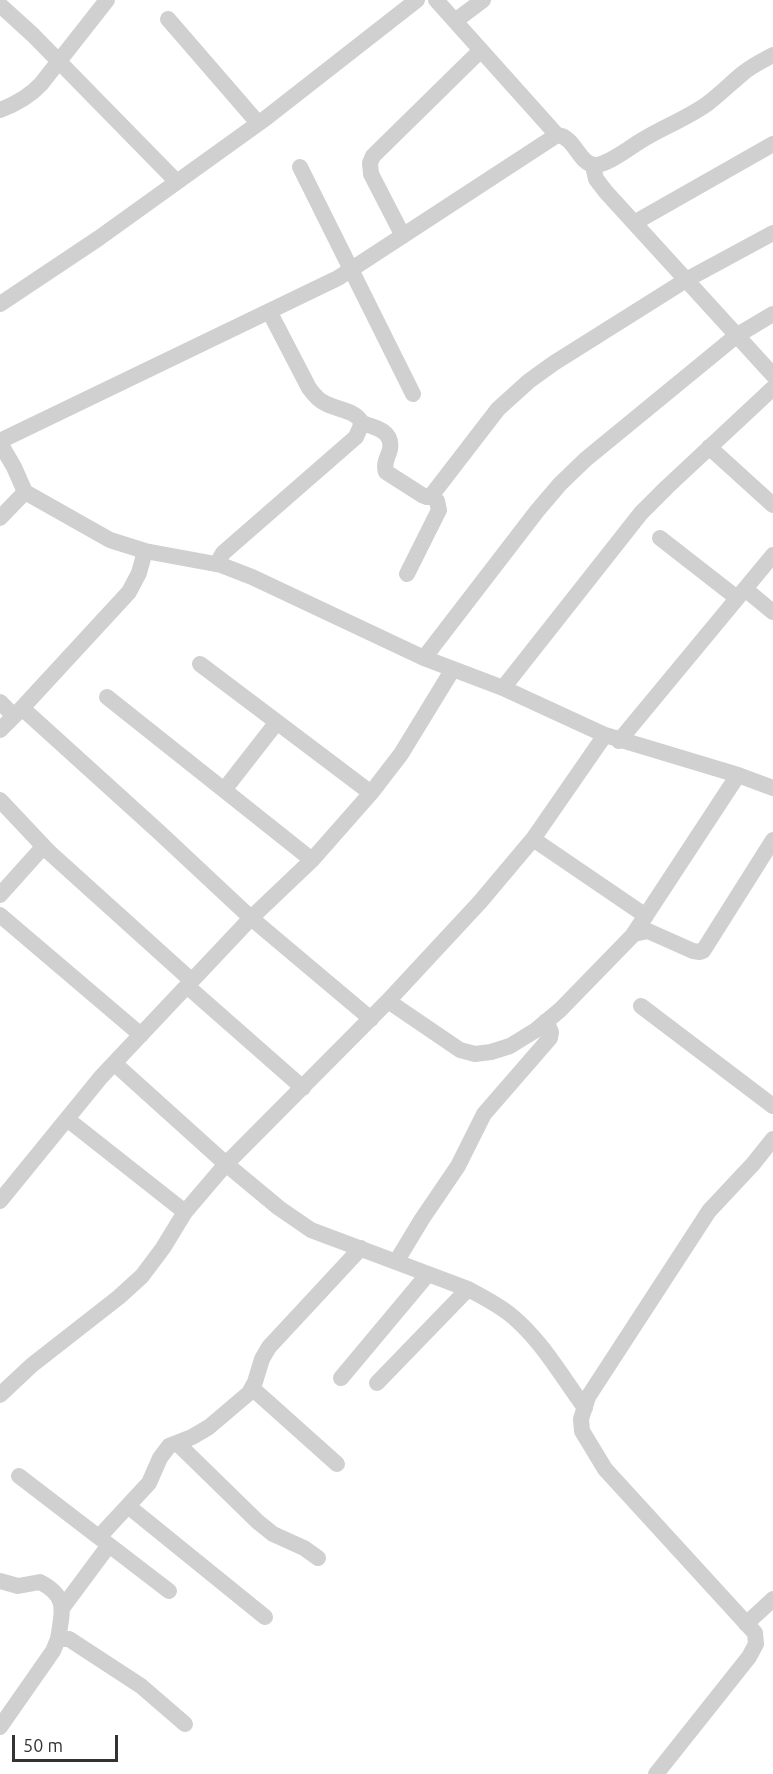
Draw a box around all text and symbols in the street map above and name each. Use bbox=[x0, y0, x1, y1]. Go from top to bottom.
scale bar bbox=[15, 1723, 122, 1761]
text: 50 m bbox=[23, 1735, 63, 1755]

